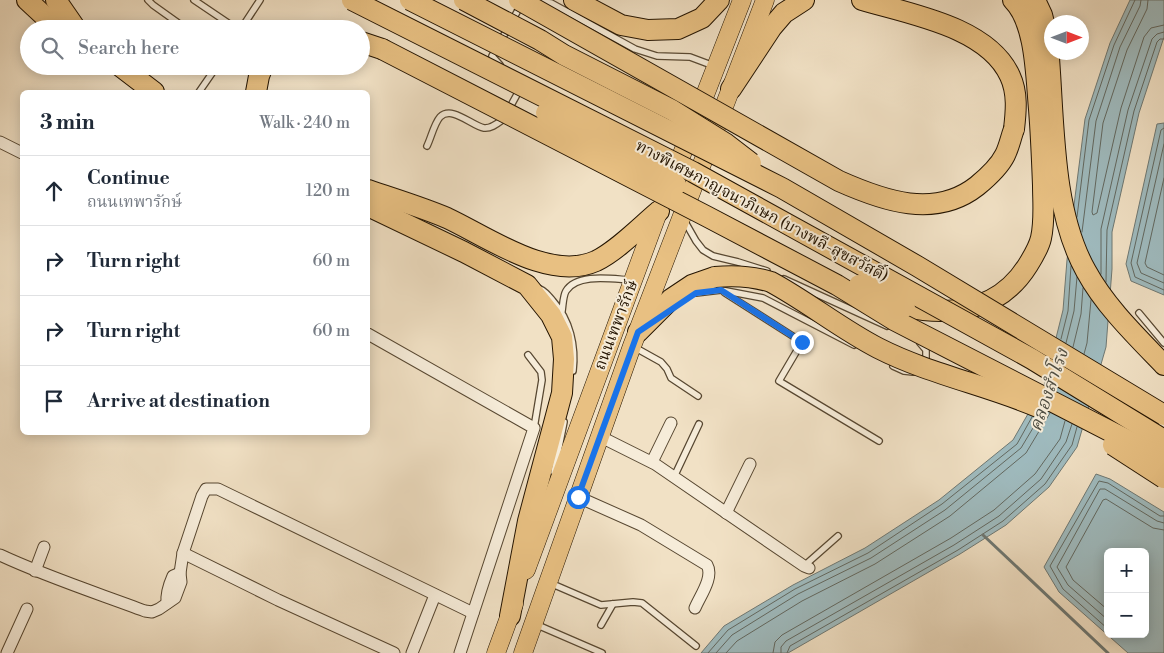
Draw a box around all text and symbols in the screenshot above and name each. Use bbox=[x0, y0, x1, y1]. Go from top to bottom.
north arrow bbox=[1044, 15, 1089, 60]
search box bbox=[20, 20, 370, 75]
icon: search bbox=[38, 34, 66, 62]
text: Search here bbox=[78, 36, 179, 60]
text: 3 min bbox=[40, 110, 95, 136]
text: Walk · 240 m bbox=[259, 113, 350, 133]
street label: ทางพิเศษกาญจนาภิเษก (บางพลี-สุขสวัสดิ์) bbox=[632, 134, 893, 287]
text: Continue bbox=[87, 166, 170, 190]
icon: ahead bbox=[40, 177, 68, 205]
text: 120 m bbox=[306, 181, 350, 201]
text: ถนนเทพารักษ์ bbox=[87, 192, 182, 212]
icon: right bbox=[40, 247, 68, 275]
text: Turn right bbox=[87, 249, 180, 273]
text: 60 m bbox=[312, 251, 350, 271]
street label: ถนนเทพารักษ์ bbox=[590, 277, 642, 373]
icon: right bbox=[40, 317, 68, 345]
text: Turn right bbox=[87, 319, 180, 343]
text: 60 m bbox=[312, 321, 350, 341]
route end bbox=[791, 331, 814, 354]
water label: คลองสำโรง bbox=[1022, 344, 1074, 435]
icon: arrive bbox=[40, 387, 68, 415]
text: Arrive at destination bbox=[87, 389, 270, 413]
route start bbox=[567, 486, 590, 509]
map controls bbox=[1104, 548, 1149, 638]
button: + bbox=[1104, 548, 1149, 593]
button: − bbox=[1104, 593, 1149, 638]

